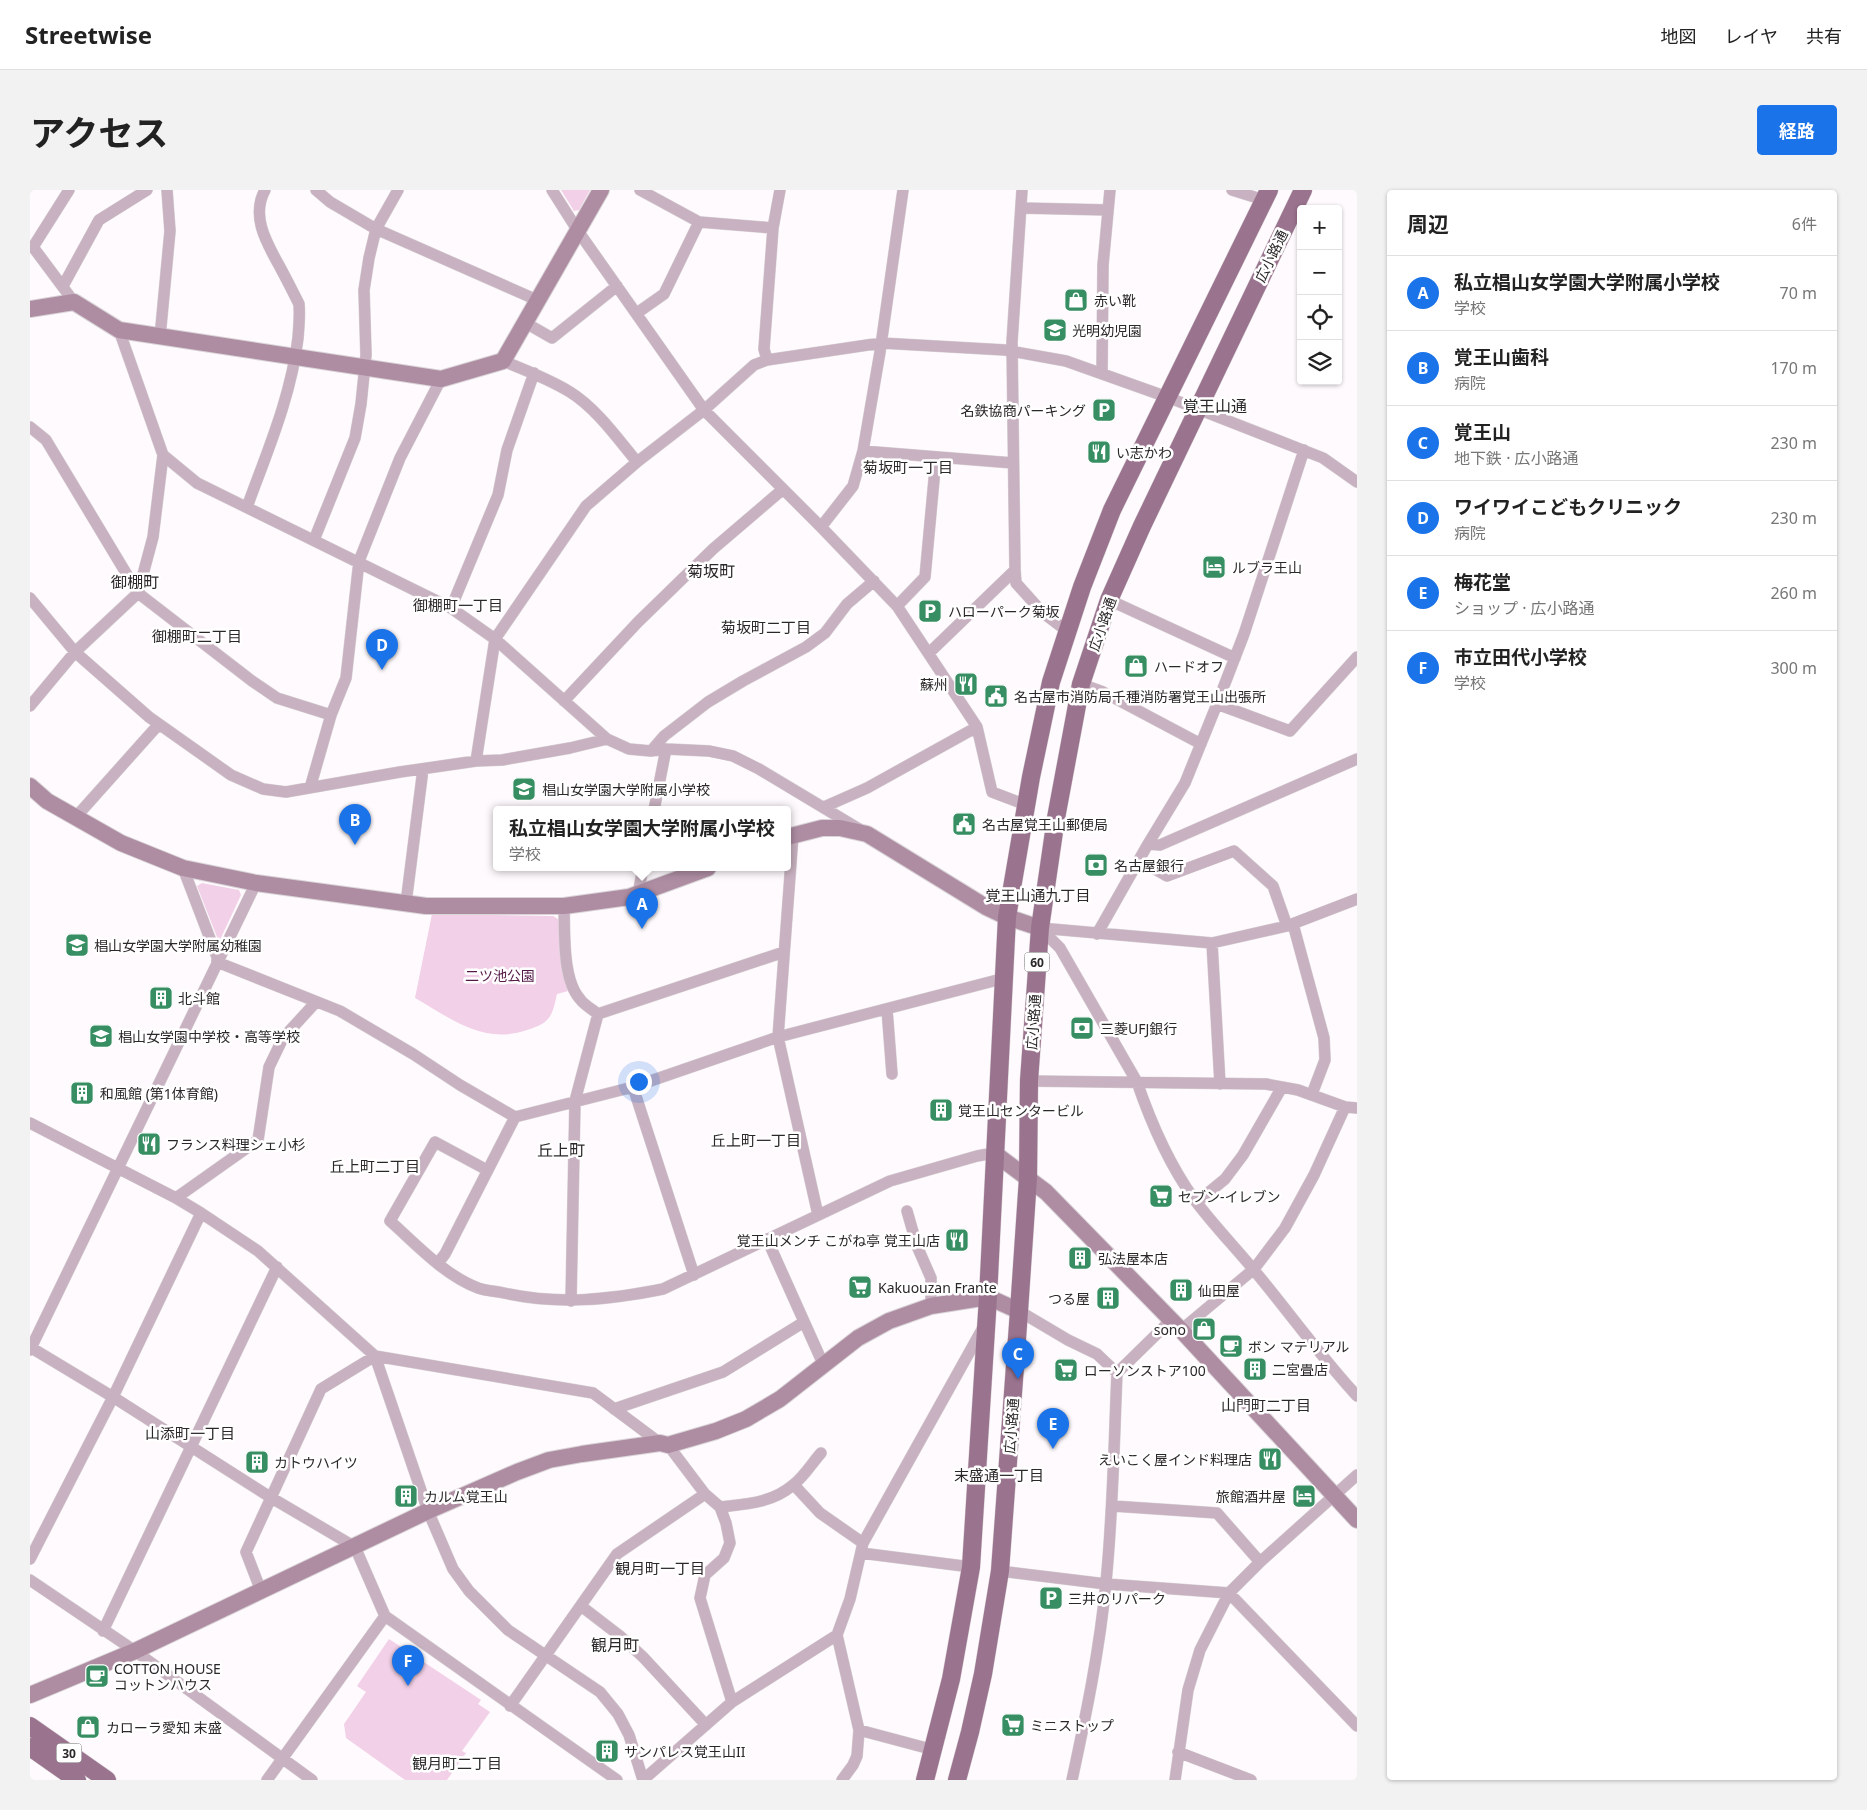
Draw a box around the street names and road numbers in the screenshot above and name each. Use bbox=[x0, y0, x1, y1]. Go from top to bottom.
street label: 広小路通 bbox=[1250, 227, 1292, 285]
street label: 広小路通 bbox=[1084, 594, 1120, 654]
road number: 60 bbox=[1024, 952, 1050, 972]
street label: 広小路通 bbox=[1022, 993, 1044, 1051]
street label: 広小路通 bbox=[1000, 1397, 1022, 1455]
road number: 30 bbox=[56, 1744, 82, 1762]

